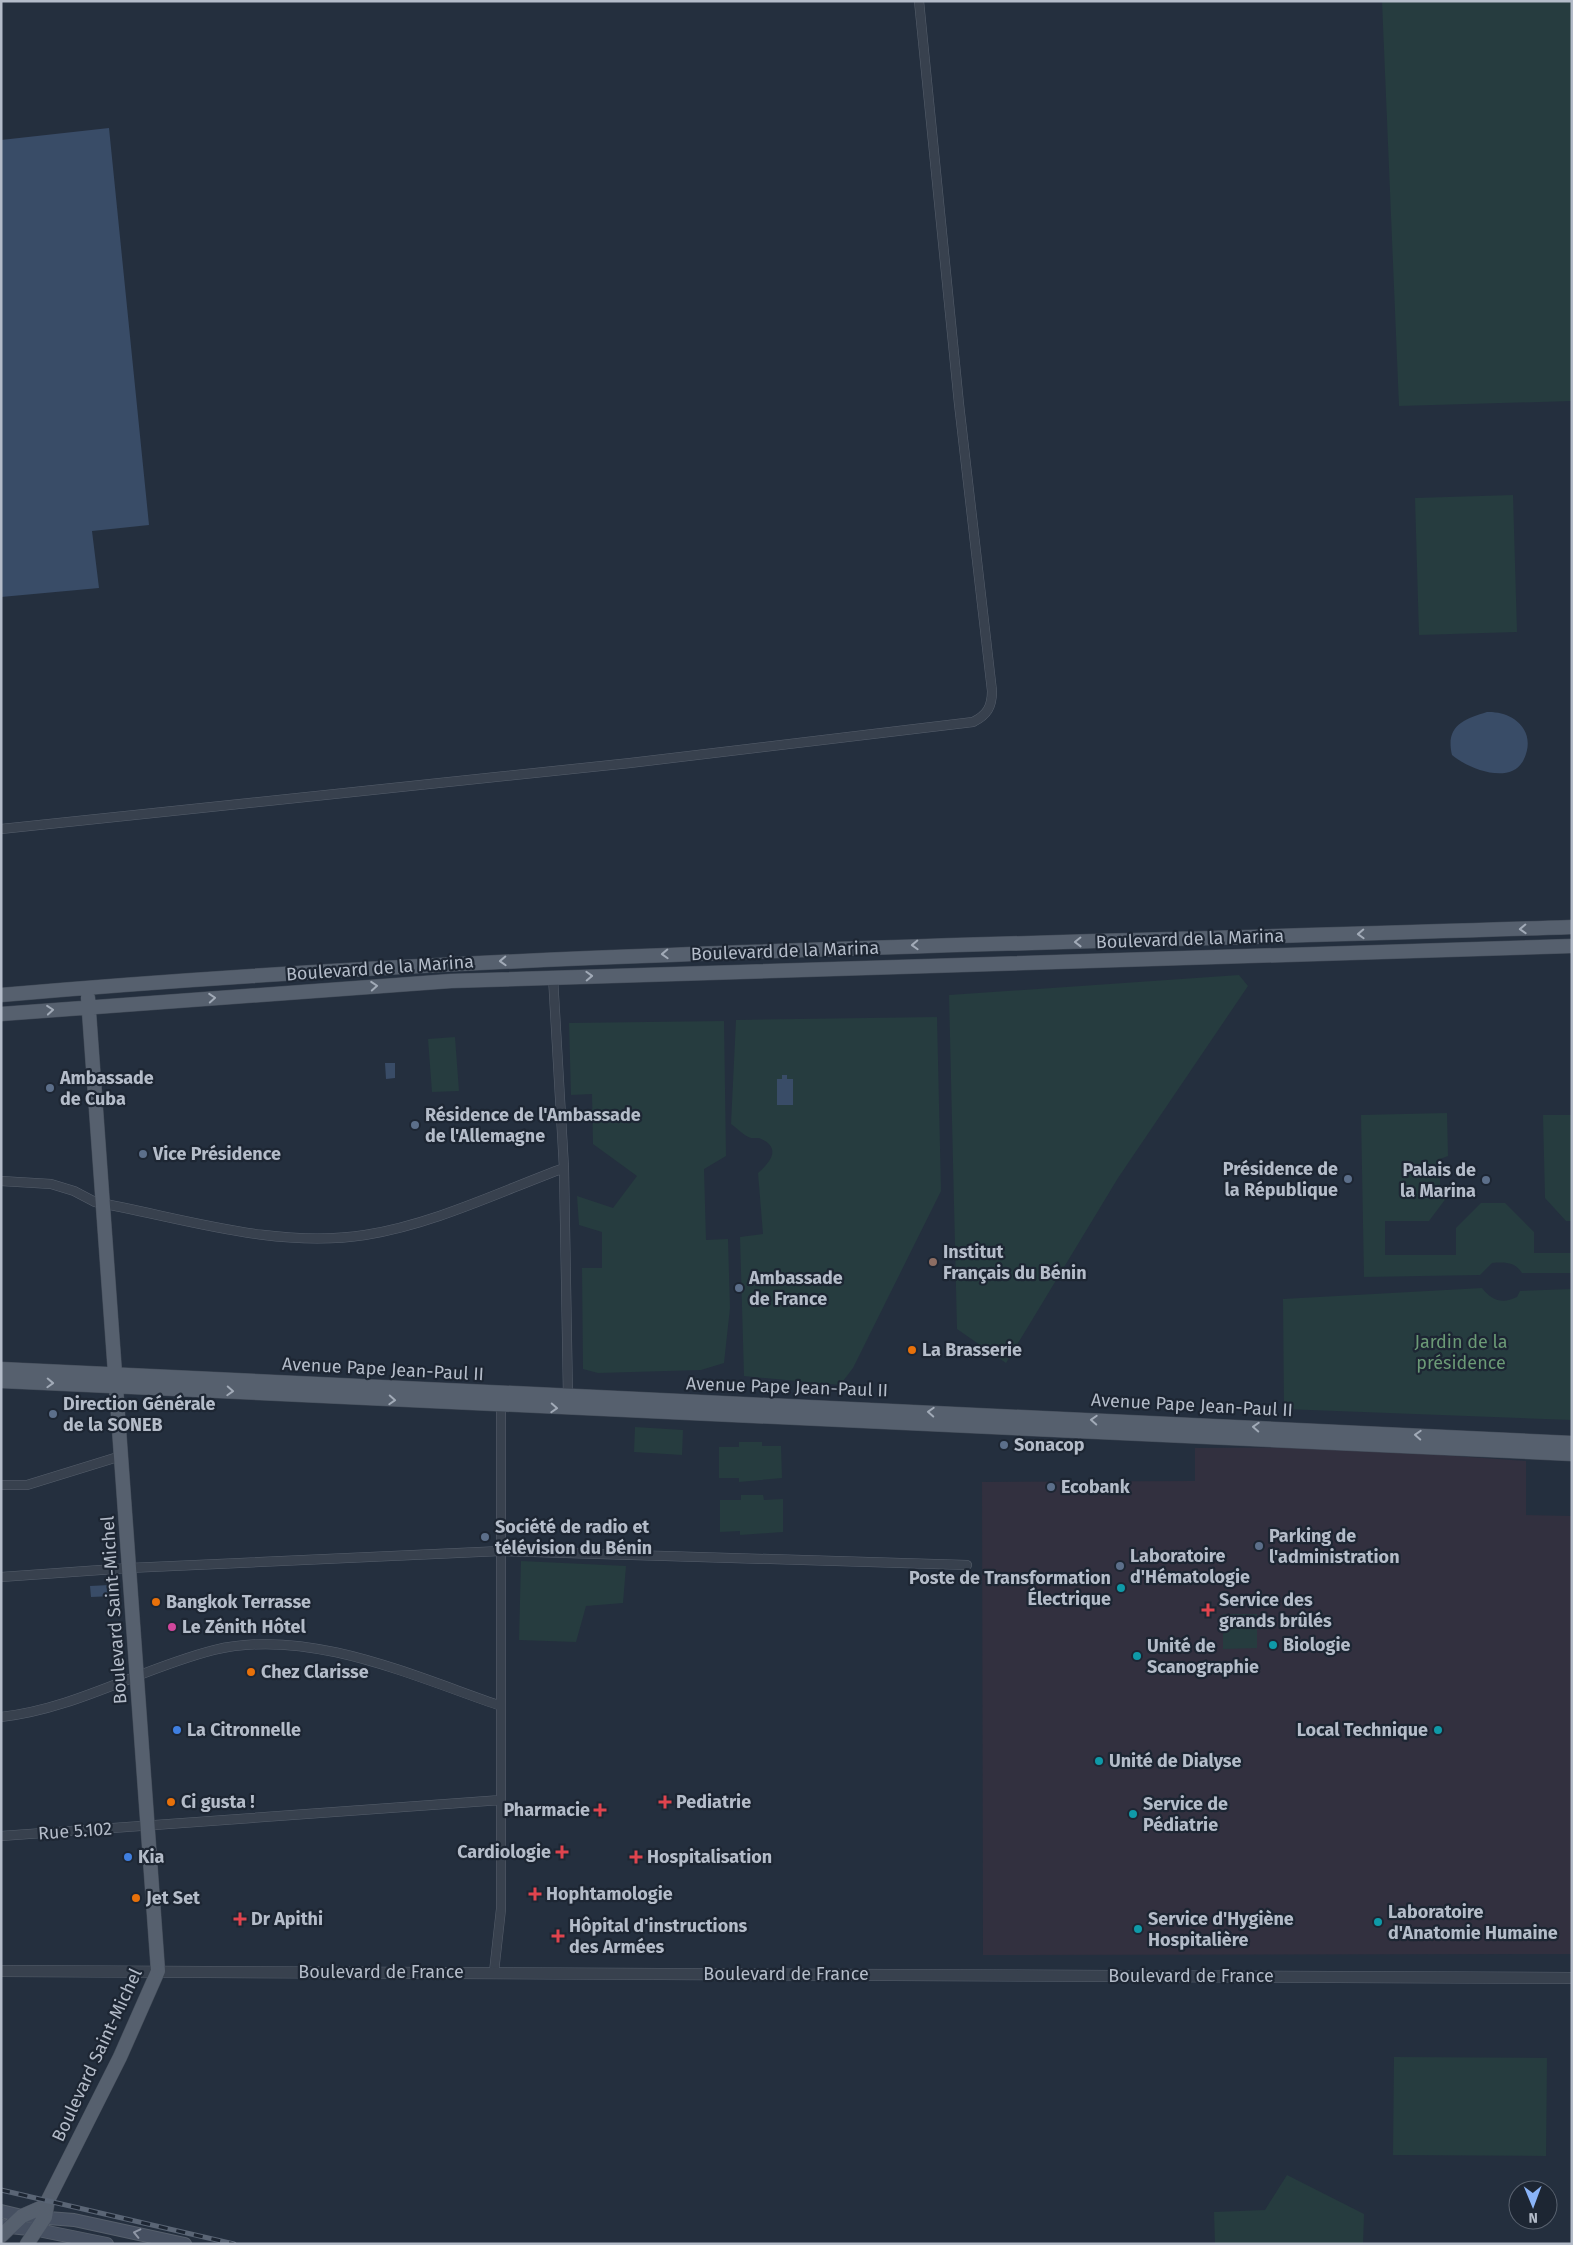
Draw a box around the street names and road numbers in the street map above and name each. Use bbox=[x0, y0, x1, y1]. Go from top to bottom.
street label: Boulevard de la Marina bbox=[1095, 925, 1285, 953]
street label: Boulevard de la Marina bbox=[690, 937, 880, 965]
street label: Boulevard de la Marina bbox=[285, 950, 475, 986]
street label: Avenue Pape Jean-Paul II bbox=[281, 1353, 485, 1385]
street label: Avenue Pape Jean-Paul II bbox=[686, 1372, 888, 1402]
street label: Avenue Pape Jean-Paul II bbox=[1090, 1389, 1294, 1421]
street label: Boulevard Saint-Michel bbox=[96, 1515, 132, 1705]
street label: Rue 5.102 bbox=[37, 1817, 113, 1845]
street label: Boulevard de France bbox=[298, 1961, 464, 1983]
street label: Boulevard de France bbox=[703, 1963, 869, 1985]
street label: Boulevard Saint-Michel bbox=[47, 1965, 147, 2145]
street label: Boulevard de France bbox=[1108, 1965, 1274, 1987]

